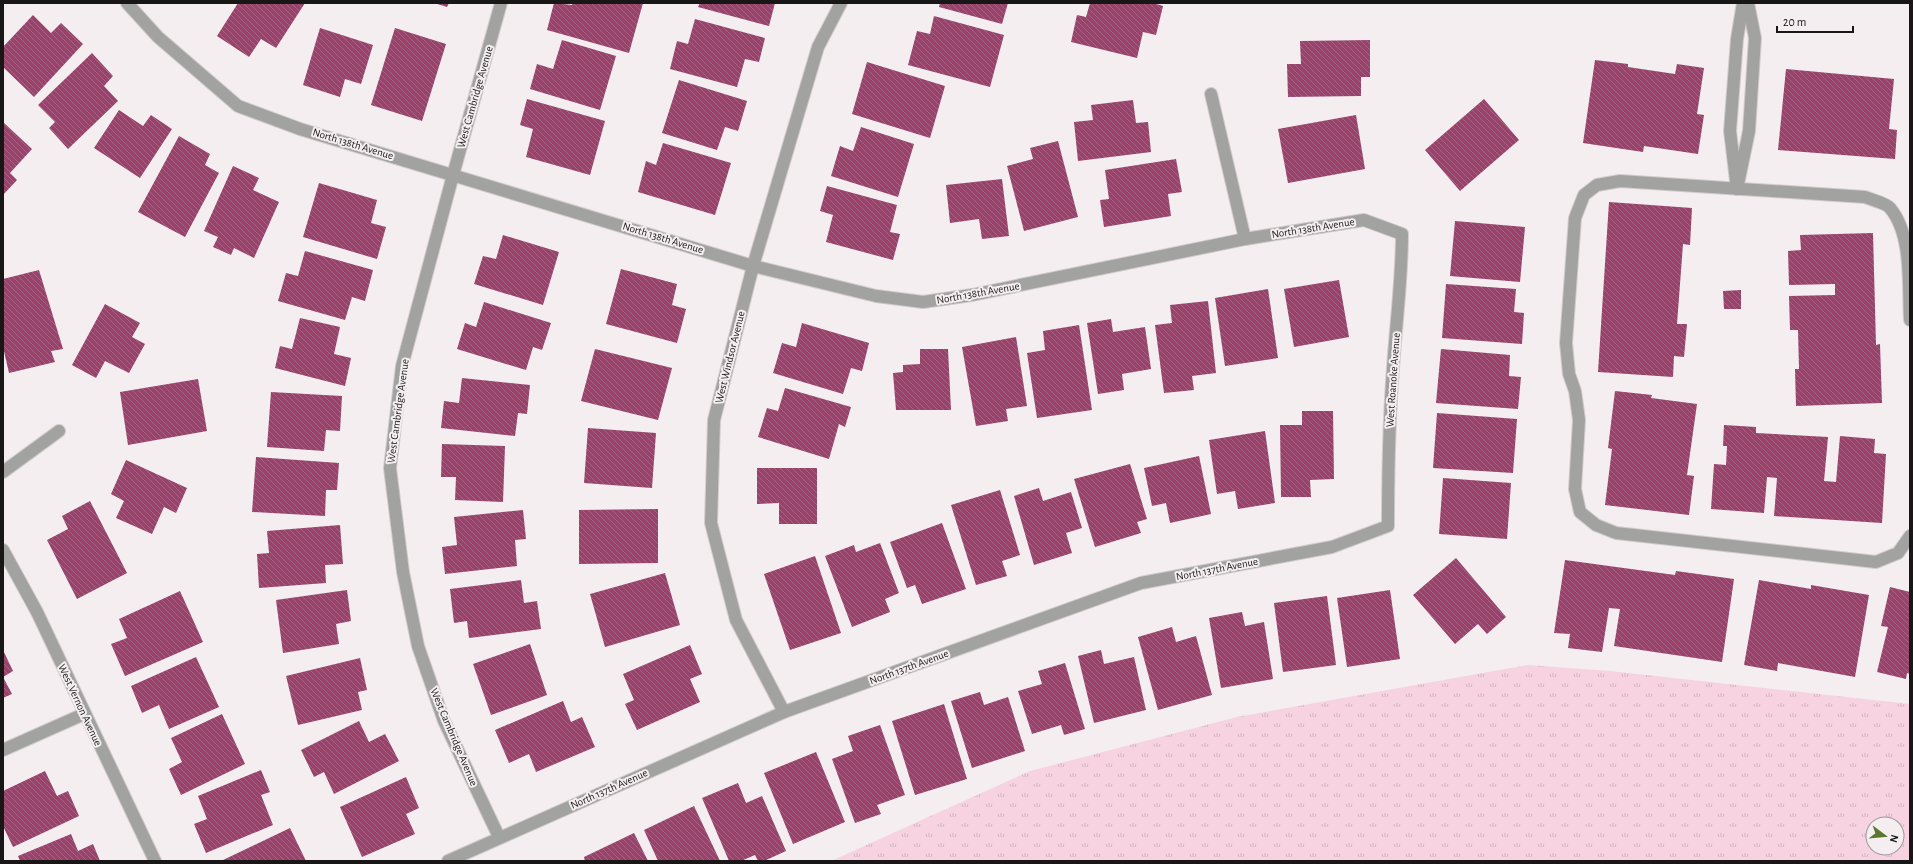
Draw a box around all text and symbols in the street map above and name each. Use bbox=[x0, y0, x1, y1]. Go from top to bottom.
scale bar bbox=[1777, 8, 1853, 34]
text: 20 m bbox=[1783, 16, 1806, 28]
street label: West Cambridge Avenue bbox=[455, 45, 495, 149]
street label: North 138th Avenue bbox=[311, 126, 395, 162]
street label: North 138th Avenue bbox=[1271, 216, 1355, 240]
street label: North 138th Avenue bbox=[621, 220, 705, 256]
street label: North 138th Avenue bbox=[936, 280, 1020, 306]
street label: West Windsor Avenue bbox=[713, 310, 747, 404]
street label: West Roanoke Avenue bbox=[1384, 332, 1402, 428]
street label: West Cambridge Avenue bbox=[385, 358, 411, 464]
street label: North 137th Avenue bbox=[1175, 556, 1259, 582]
street label: North 137th Avenue bbox=[868, 648, 950, 686]
street label: West Vernon Avenue bbox=[56, 662, 104, 748]
street label: West Cambridge Avenue bbox=[428, 686, 480, 788]
street label: North 137th Avenue bbox=[569, 767, 649, 811]
north arrow bbox=[1865, 816, 1905, 856]
text: N bbox=[1888, 833, 1900, 844]

